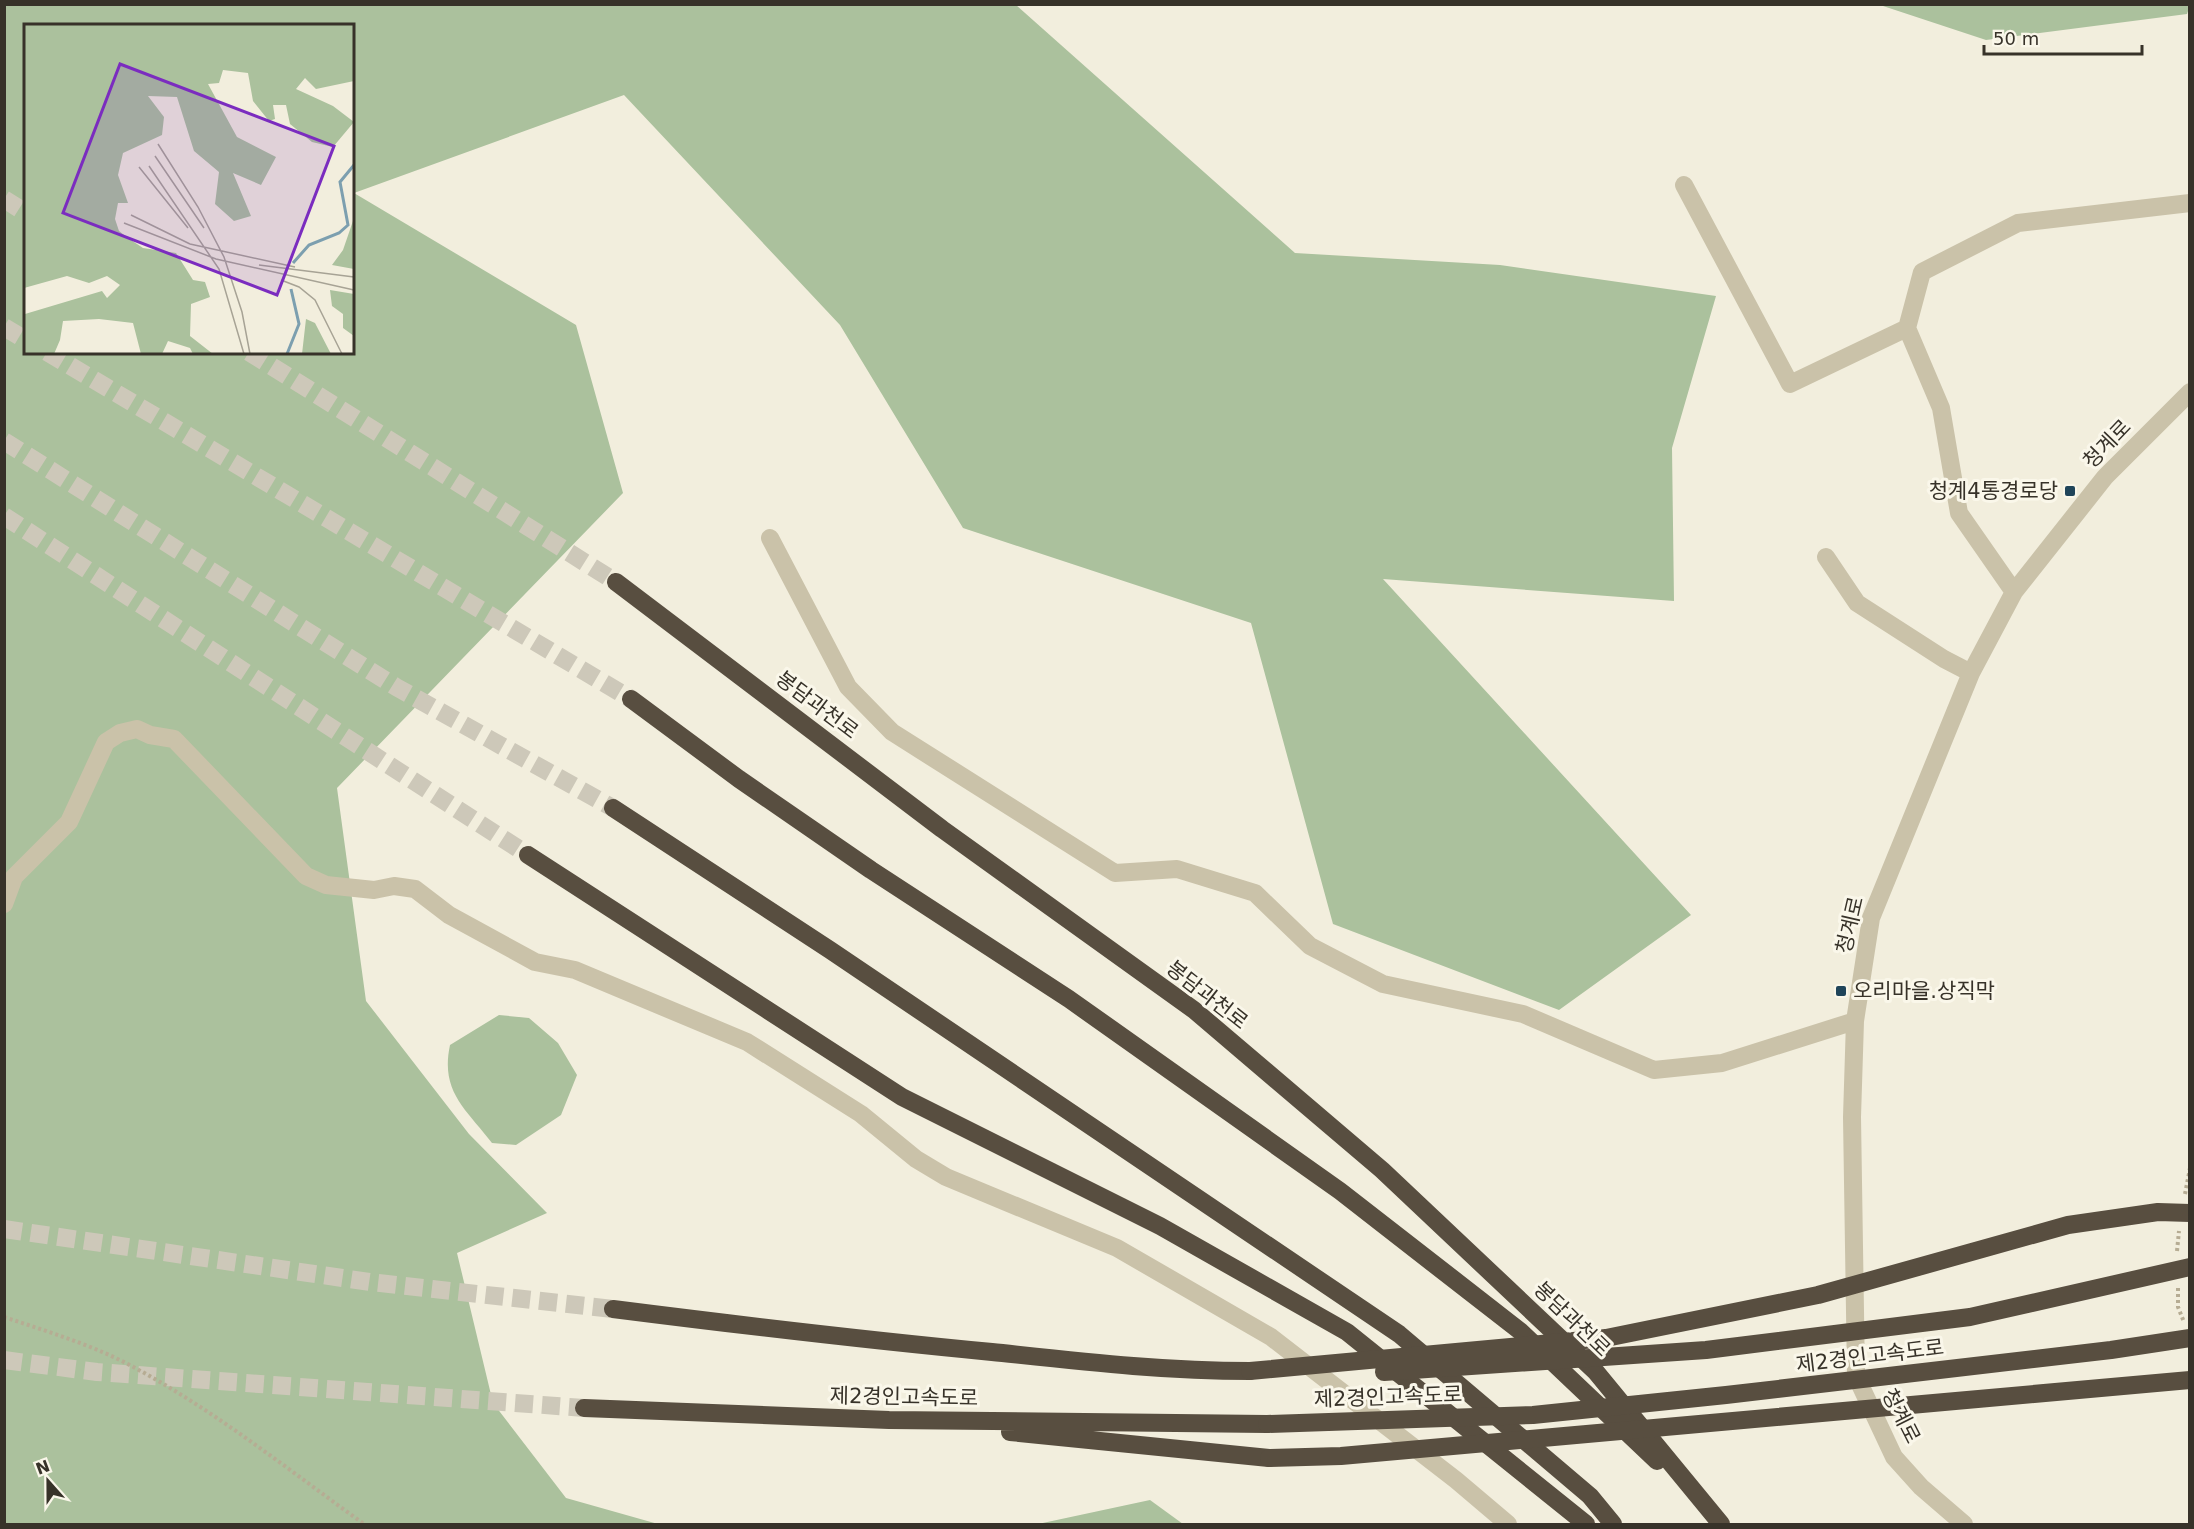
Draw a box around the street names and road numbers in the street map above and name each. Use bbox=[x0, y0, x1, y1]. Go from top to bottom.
street label: 청계로 bbox=[2078, 415, 2136, 473]
street label: 봉담과천로 bbox=[771, 666, 863, 744]
street label: 청계로 bbox=[1832, 894, 1868, 956]
street label: 봉담과천로 bbox=[1162, 956, 1252, 1034]
street label: 봉담과천로 bbox=[1529, 1277, 1615, 1361]
street label: 제2경인고속도로 bbox=[1795, 1335, 1945, 1377]
street label: 제2경인고속도로 bbox=[1313, 1382, 1463, 1412]
street label: 제2경인고속도로 bbox=[829, 1384, 979, 1410]
street label: 청계로 bbox=[1877, 1385, 1925, 1447]

